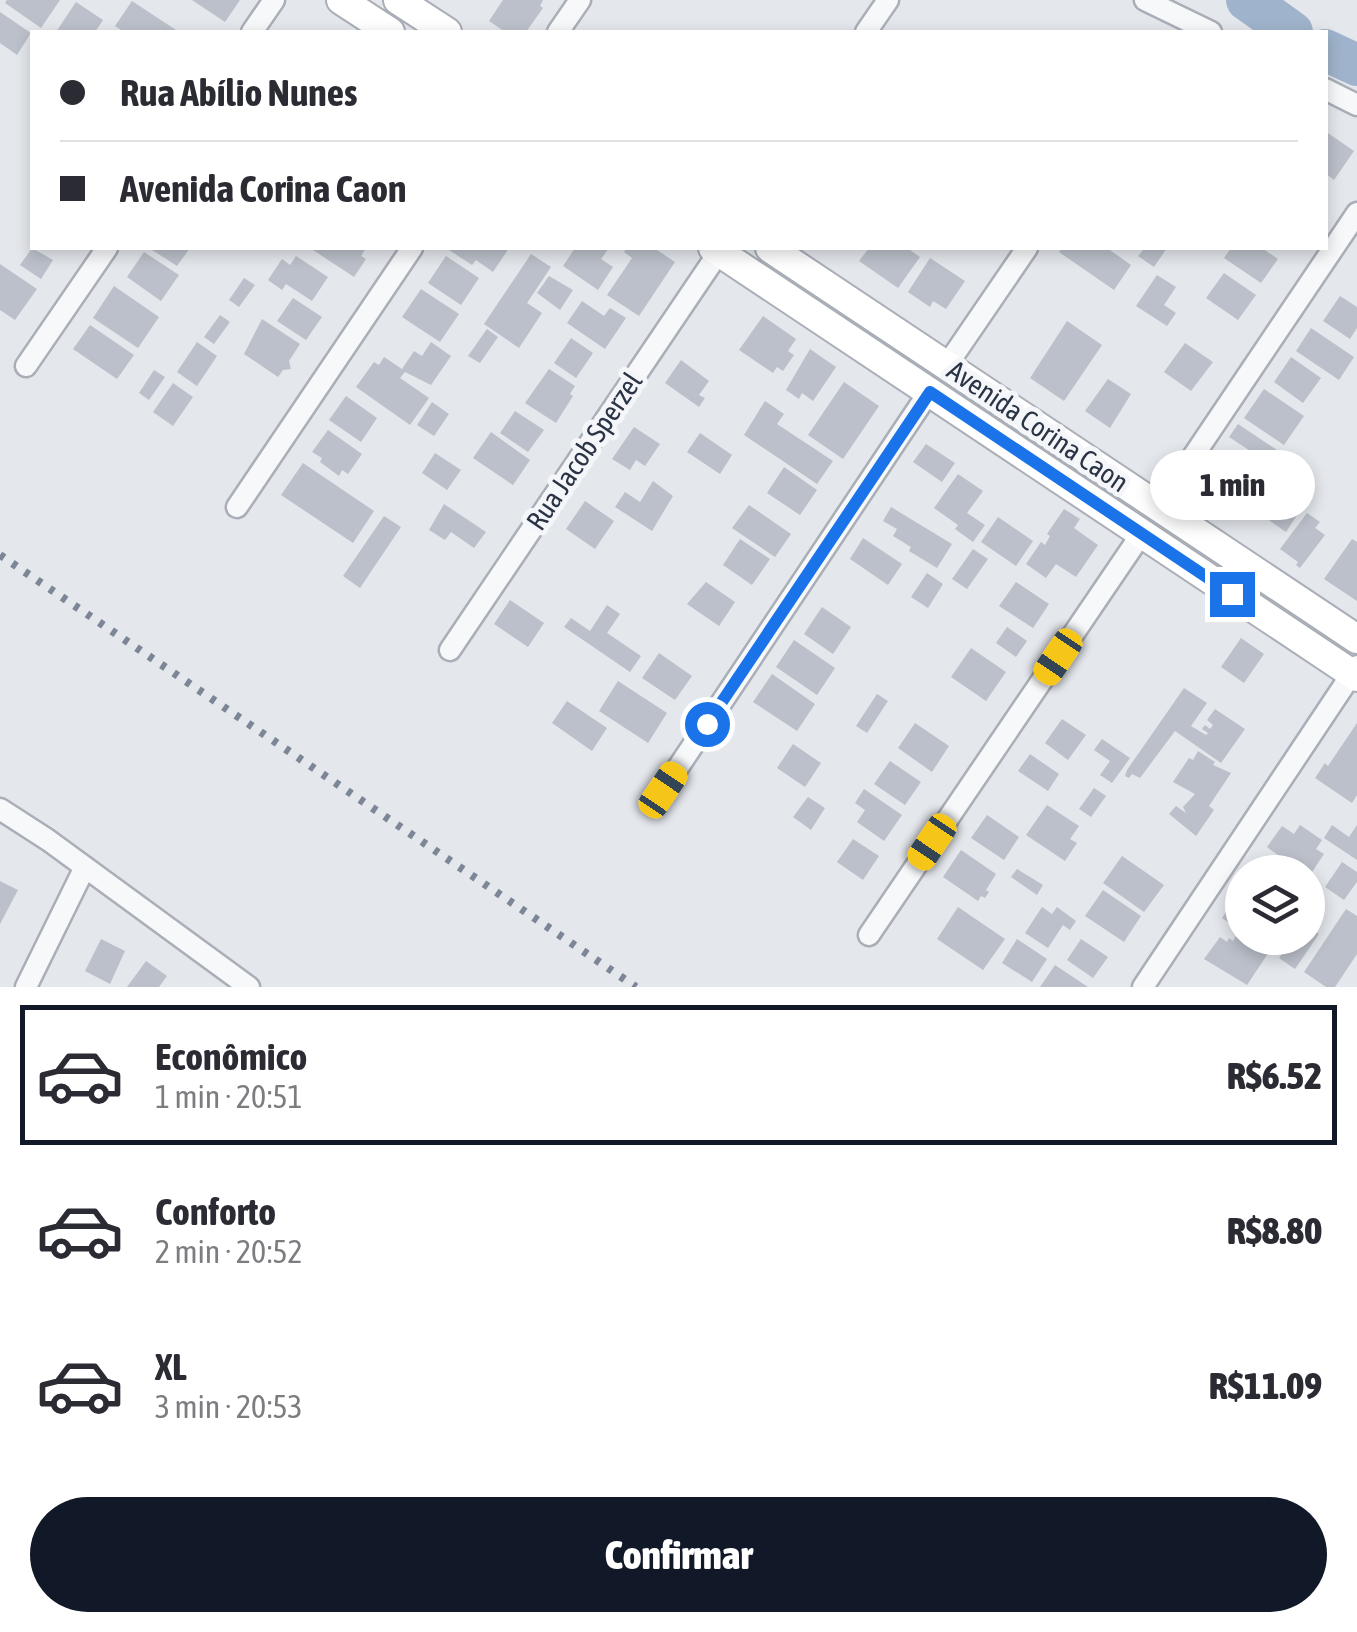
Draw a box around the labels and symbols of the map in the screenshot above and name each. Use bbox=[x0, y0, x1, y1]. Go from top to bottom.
street label: Avenida Corina Caon bbox=[942, 354, 1134, 498]
street label: Rua Jacob Sperzel bbox=[520, 366, 649, 536]
callout: 1 min bbox=[1150, 449, 1314, 519]
route end bbox=[1210, 572, 1255, 617]
car bbox=[1029, 624, 1087, 690]
route start bbox=[685, 702, 730, 747]
car bbox=[634, 757, 692, 823]
car bbox=[903, 809, 961, 875]

